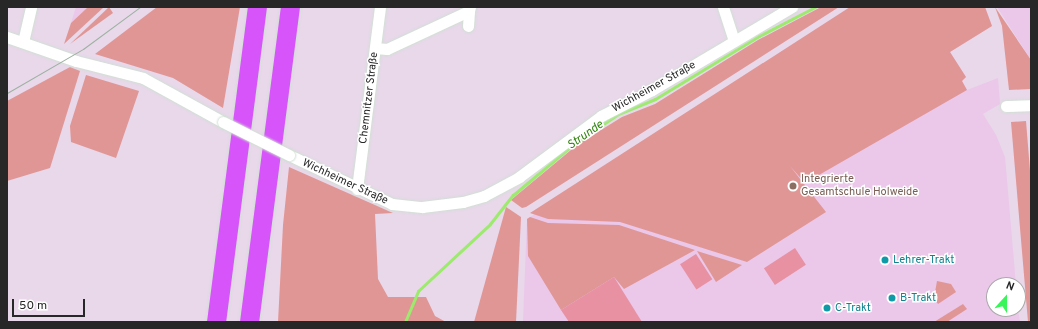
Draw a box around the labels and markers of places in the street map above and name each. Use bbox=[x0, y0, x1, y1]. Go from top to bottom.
place label: Integrierte Gesamtschule Holweide bbox=[801, 173, 918, 199]
marker: Integrierte Gesamtschule Holweide bbox=[788, 181, 798, 191]
place label: Lehrer-Trakt bbox=[893, 253, 955, 267]
marker: Lehrer-Trakt bbox=[880, 255, 890, 265]
place label: B-Trakt bbox=[900, 291, 936, 305]
marker: B-Trakt bbox=[887, 293, 897, 303]
place label: C-Trakt bbox=[835, 301, 871, 315]
marker: C-Trakt bbox=[822, 303, 832, 313]

